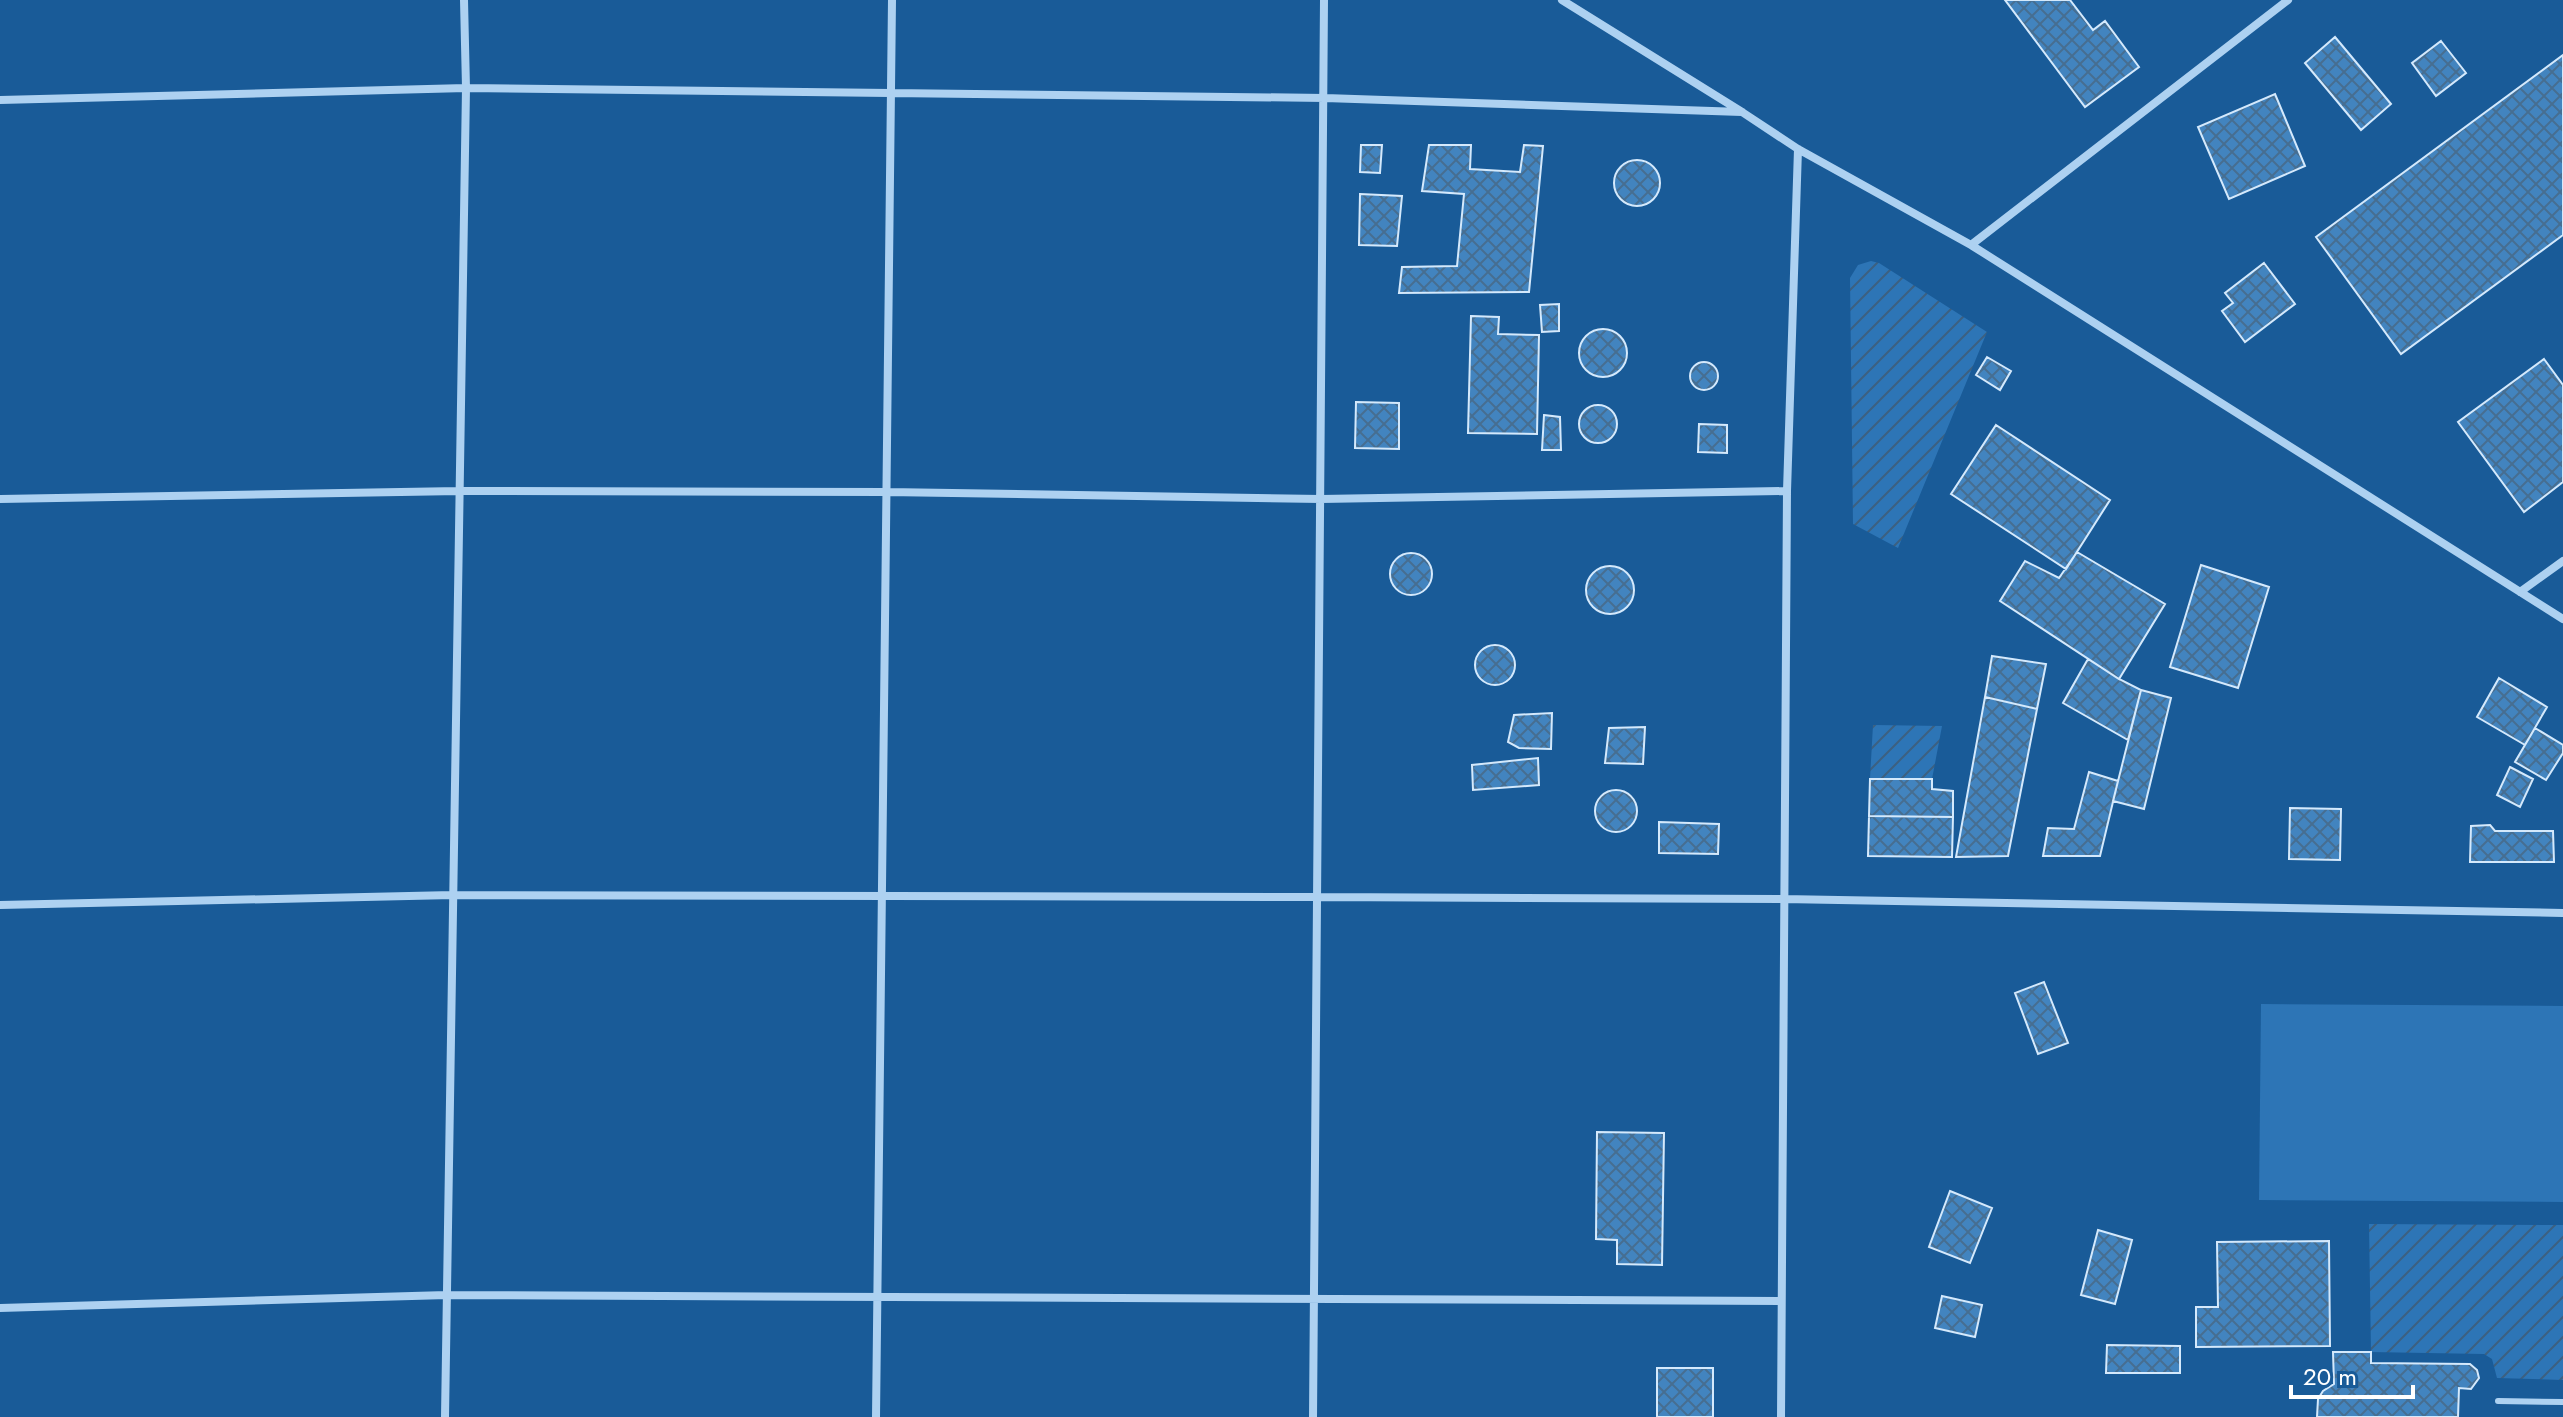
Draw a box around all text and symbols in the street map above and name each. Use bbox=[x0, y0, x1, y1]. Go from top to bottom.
scale bar bbox=[2291, 1349, 2413, 1399]
text: 20 m bbox=[2303, 1359, 2357, 1394]

